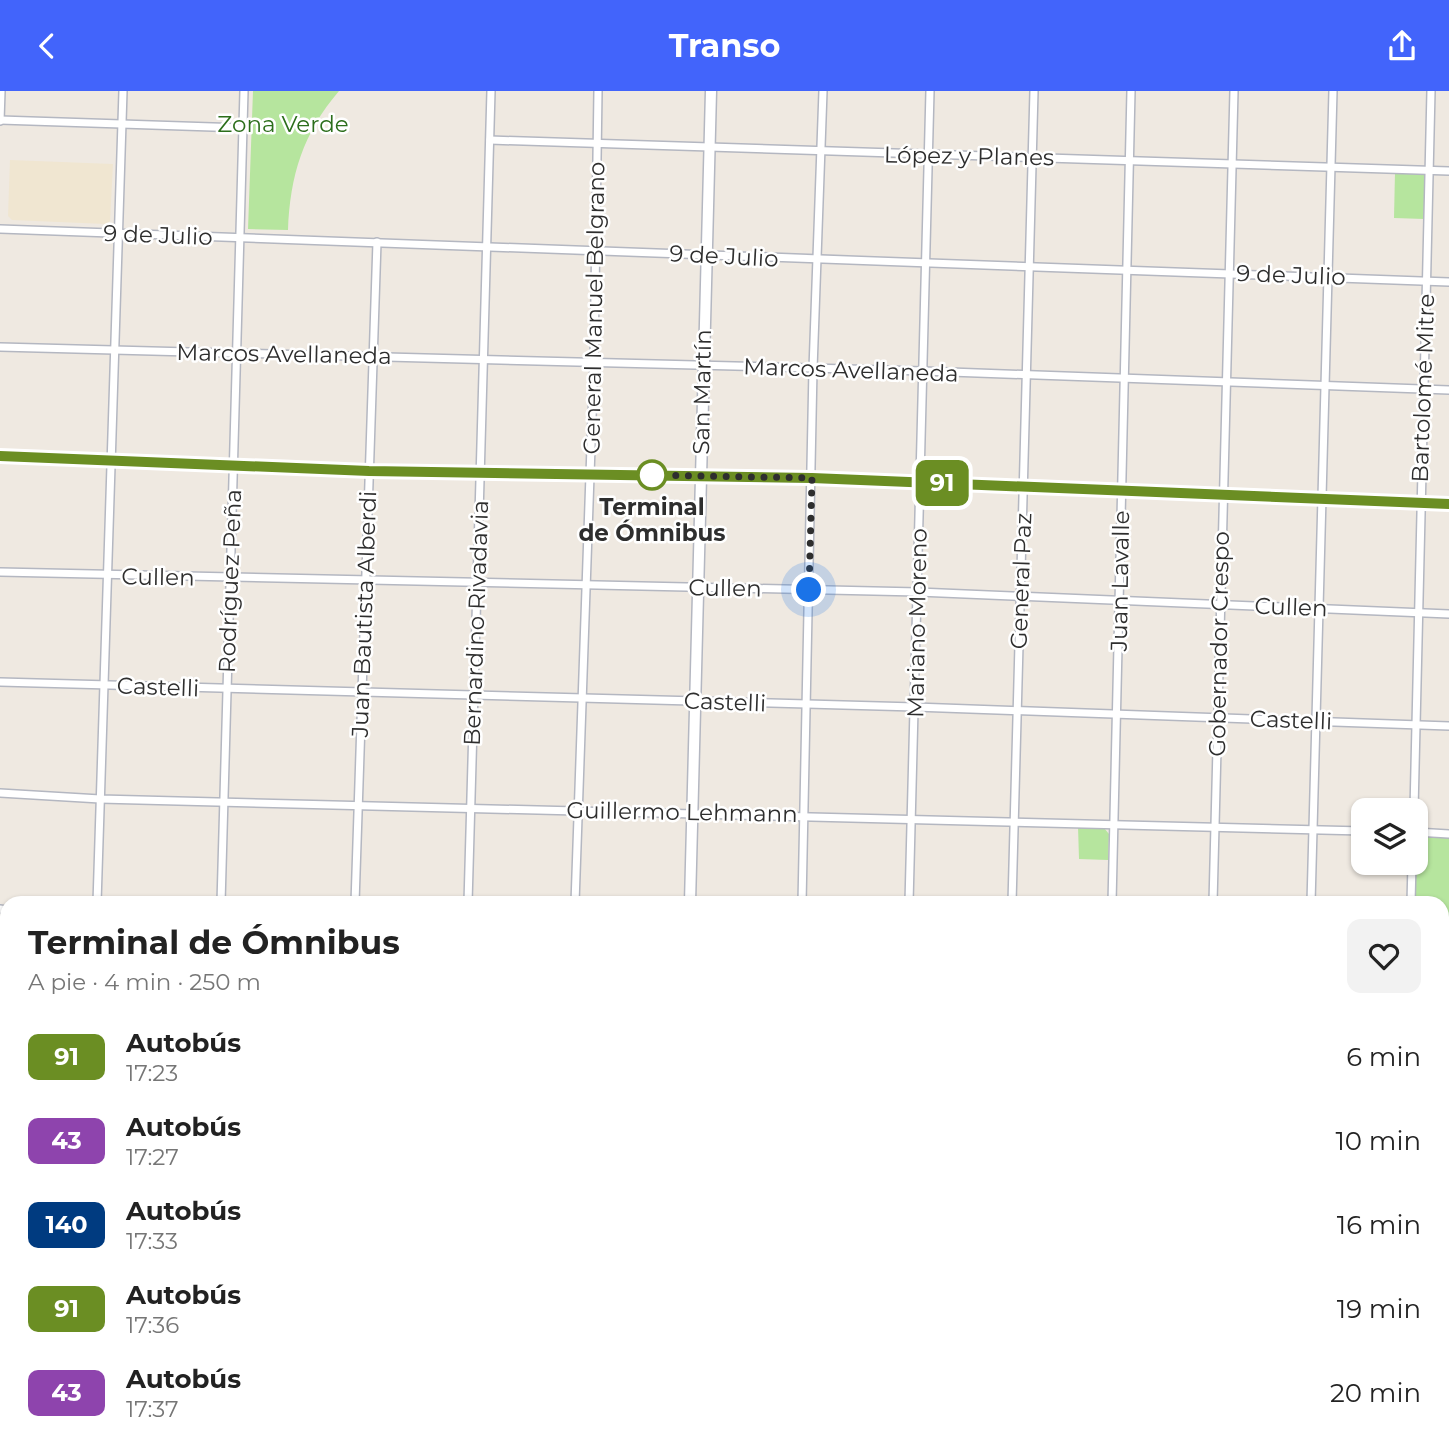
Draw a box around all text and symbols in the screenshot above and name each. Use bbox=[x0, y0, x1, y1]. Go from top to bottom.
text: Transo bbox=[669, 26, 780, 65]
icon: back bbox=[28, 27, 66, 65]
icon: share bbox=[1383, 27, 1421, 65]
park label: Zona Verde bbox=[217, 110, 349, 138]
street label: López y Planes bbox=[884, 141, 1054, 171]
street label: General Manuel Belgrano bbox=[577, 161, 611, 455]
street label: 9 de Julio bbox=[103, 219, 213, 251]
street label: 9 de Julio bbox=[669, 239, 779, 273]
street label: 9 de Julio bbox=[1236, 259, 1346, 291]
street label: Bartolomé Mitre bbox=[1406, 293, 1440, 483]
street label: San Martín bbox=[687, 329, 717, 455]
street label: Marcos Avellaneda bbox=[176, 338, 392, 370]
street label: Marcos Avellaneda bbox=[743, 352, 959, 388]
marker: Terminal de Ómnibus bbox=[637, 460, 667, 490]
line badge: 91 bbox=[911, 460, 974, 506]
text: 91 bbox=[930, 468, 954, 497]
street label: Rodríguez Peña bbox=[213, 489, 247, 673]
street label: Juan Bautista Alberdi bbox=[346, 490, 382, 739]
place label: Terminal de Ómnibus bbox=[578, 493, 726, 547]
street label: Bernardino Rivadavia bbox=[458, 500, 494, 746]
street label: Juan Lavalle bbox=[1105, 510, 1135, 653]
street label: General Paz bbox=[1005, 512, 1037, 650]
street label: Mariano Moreno bbox=[901, 528, 933, 718]
street label: Gobernador Crespo bbox=[1203, 531, 1235, 757]
street label: Cullen bbox=[121, 562, 195, 592]
your location bbox=[791, 572, 826, 607]
street label: Cullen bbox=[688, 573, 762, 603]
street label: Cullen bbox=[1254, 592, 1328, 622]
street label: Castelli bbox=[116, 672, 200, 702]
street label: Castelli bbox=[683, 687, 767, 717]
street label: Castelli bbox=[1249, 705, 1333, 735]
street label: Guillermo Lehmann bbox=[566, 796, 798, 828]
map controls bbox=[1351, 798, 1428, 875]
button: layers bbox=[1351, 798, 1428, 875]
button: heart bbox=[1347, 919, 1421, 993]
text: Terminal de Ómnibus bbox=[28, 922, 400, 962]
text: A pie · 4 min · 250 m bbox=[28, 968, 261, 996]
text: Autobús bbox=[126, 1027, 241, 1059]
text: 6 min bbox=[1346, 1041, 1421, 1073]
text: 91 bbox=[54, 1042, 79, 1071]
text: 17:23 bbox=[126, 1059, 178, 1087]
text: Autobús bbox=[126, 1111, 241, 1143]
text: 10 min bbox=[1335, 1125, 1421, 1157]
text: 43 bbox=[51, 1126, 82, 1155]
text: 17:27 bbox=[126, 1143, 179, 1171]
text: Autobús bbox=[126, 1195, 241, 1227]
text: 16 min bbox=[1337, 1209, 1421, 1241]
text: 140 bbox=[45, 1210, 88, 1239]
text: 17:33 bbox=[126, 1227, 178, 1255]
text: Autobús bbox=[126, 1279, 241, 1311]
text: 19 min bbox=[1337, 1293, 1421, 1325]
text: 91 bbox=[54, 1294, 79, 1323]
text: 17:36 bbox=[126, 1311, 179, 1339]
text: Autobús bbox=[126, 1363, 241, 1395]
text: 20 min bbox=[1330, 1377, 1421, 1409]
text: 43 bbox=[51, 1378, 82, 1407]
text: 17:37 bbox=[126, 1395, 179, 1423]

